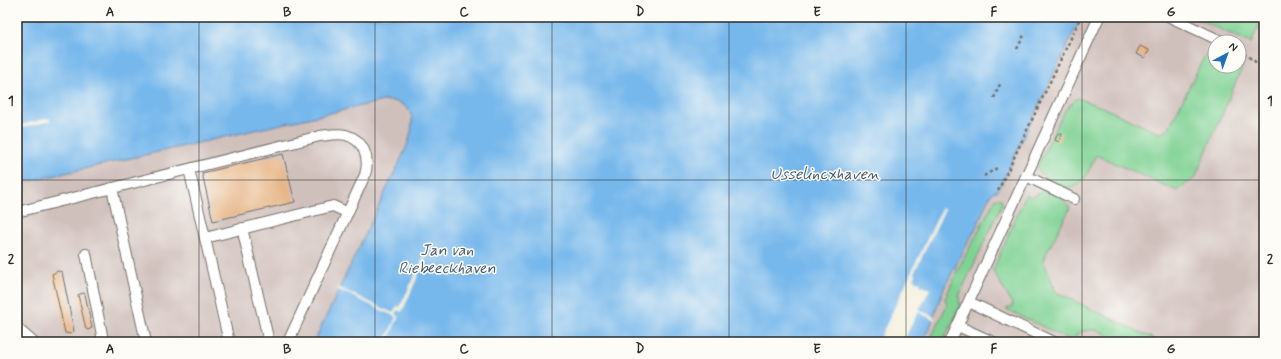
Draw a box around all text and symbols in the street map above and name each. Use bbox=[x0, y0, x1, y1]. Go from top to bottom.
text: A bbox=[106, 4, 114, 21]
text: B bbox=[283, 4, 292, 21]
text: C bbox=[459, 4, 469, 21]
text: D bbox=[636, 4, 645, 21]
text: E bbox=[813, 4, 821, 21]
text: F bbox=[991, 4, 998, 21]
text: G bbox=[1167, 4, 1176, 21]
north arrow bbox=[1207, 34, 1247, 74]
text: N bbox=[1226, 40, 1240, 55]
text: 1 bbox=[8, 93, 14, 110]
text: 1 bbox=[1267, 93, 1273, 110]
water label: Usselincxhaven bbox=[770, 164, 880, 185]
water label: Jan van Riebeeckhaven bbox=[398, 240, 496, 279]
text: 2 bbox=[8, 251, 15, 268]
text: 2 bbox=[1267, 251, 1274, 268]
text: A bbox=[106, 341, 114, 358]
text: B bbox=[283, 341, 292, 358]
text: C bbox=[459, 341, 469, 358]
text: D bbox=[636, 341, 645, 358]
text: E bbox=[813, 341, 821, 358]
text: F bbox=[991, 341, 998, 358]
text: G bbox=[1167, 341, 1176, 358]

